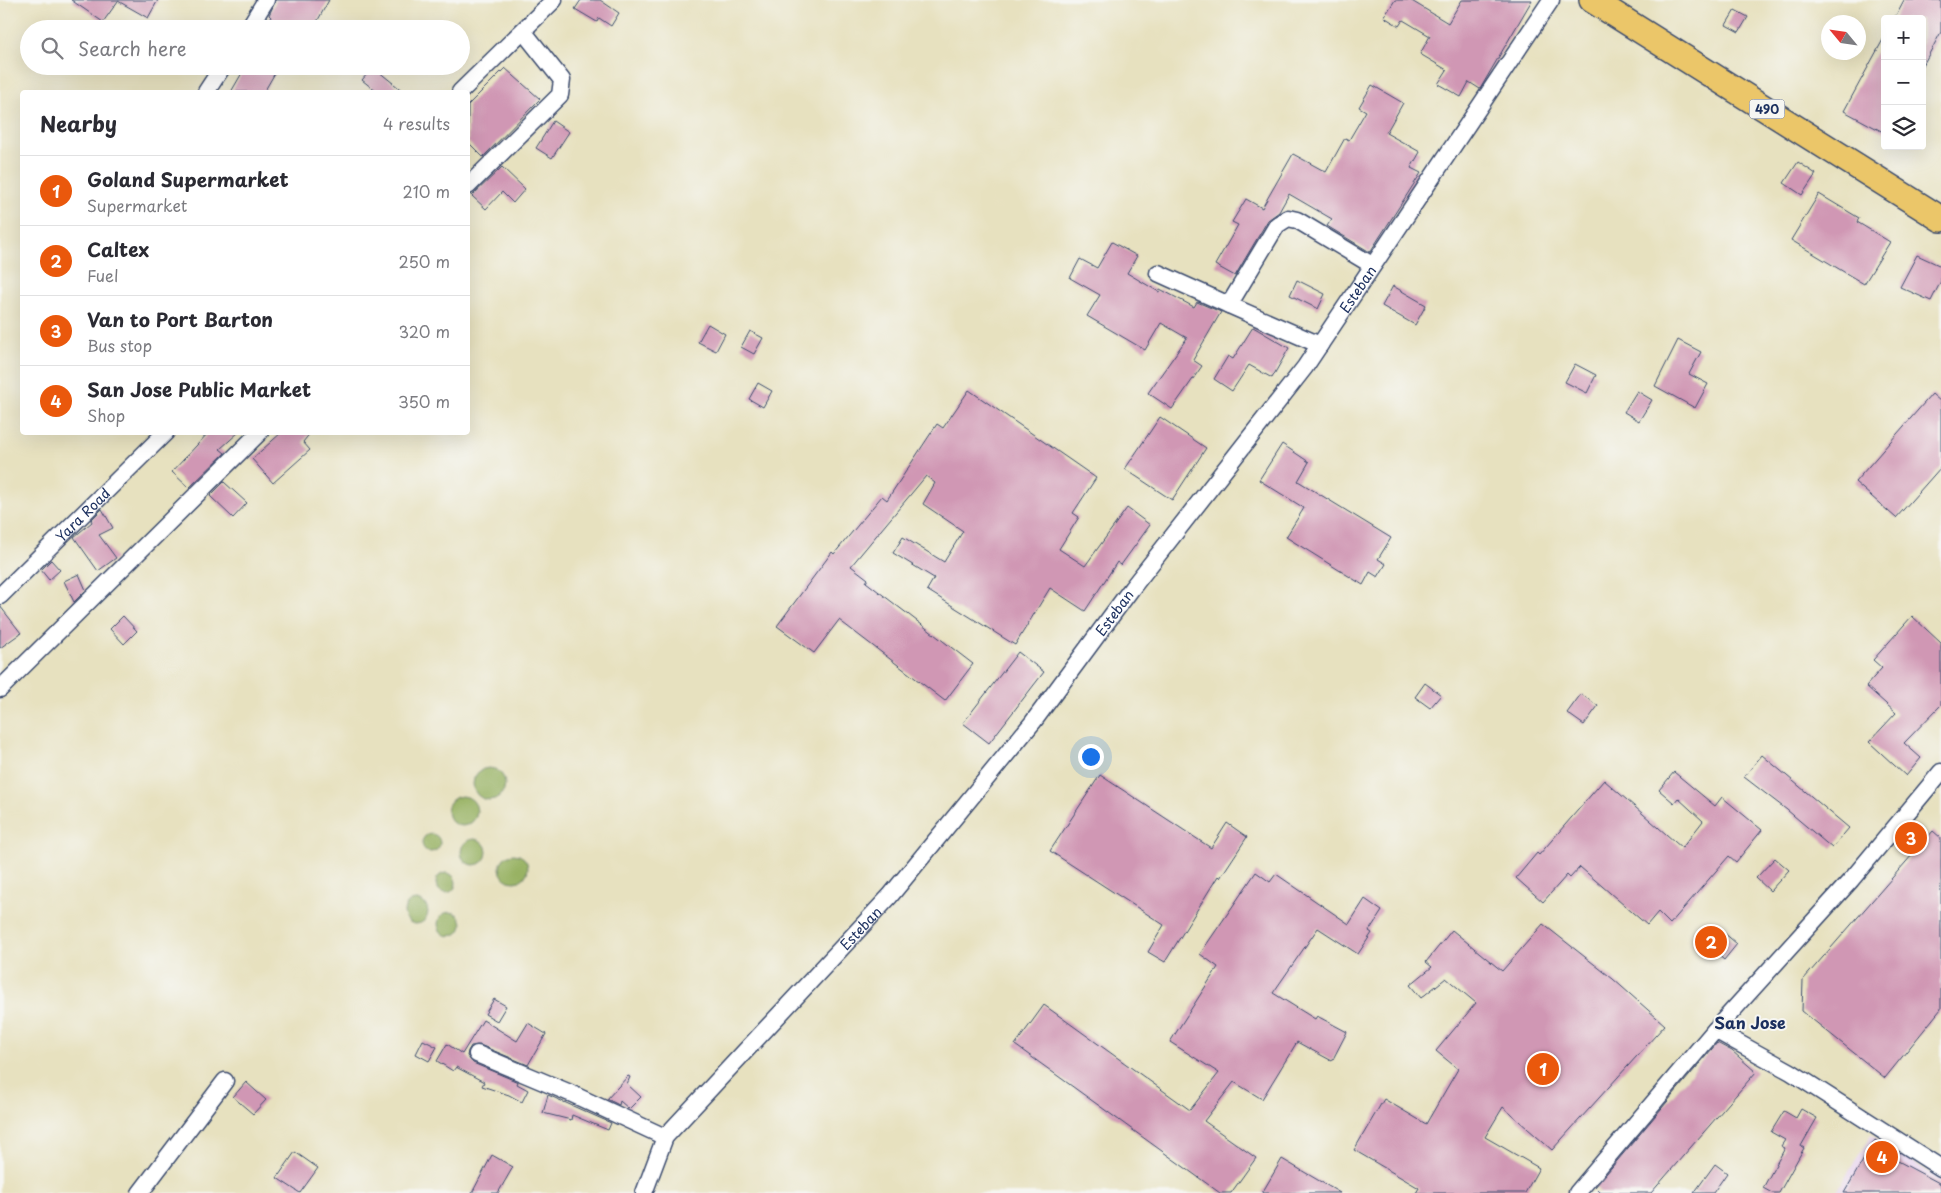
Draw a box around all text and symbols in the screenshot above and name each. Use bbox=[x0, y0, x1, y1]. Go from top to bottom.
north arrow bbox=[1821, 15, 1866, 60]
map controls bbox=[1881, 15, 1926, 150]
button: + bbox=[1881, 15, 1926, 60]
search box bbox=[20, 20, 470, 75]
icon: search bbox=[38, 34, 66, 62]
text: Search here bbox=[78, 34, 187, 62]
button: − bbox=[1881, 60, 1926, 105]
road number: 490 bbox=[1750, 100, 1784, 118]
button: layers bbox=[1881, 105, 1926, 150]
text: Nearby bbox=[40, 107, 117, 139]
text: 4 results bbox=[383, 111, 450, 135]
text: Goland Supermarket bbox=[87, 165, 289, 193]
text: 1 bbox=[52, 179, 60, 203]
text: 210 m bbox=[402, 179, 450, 203]
text: Supermarket bbox=[87, 193, 187, 217]
text: Caltex bbox=[87, 235, 149, 263]
text: 2 bbox=[50, 249, 62, 273]
text: 250 m bbox=[399, 249, 450, 273]
street label: Esteban bbox=[1334, 261, 1381, 317]
text: Fuel bbox=[87, 263, 118, 287]
text: Van to Port Barton bbox=[87, 305, 273, 333]
text: 3 bbox=[51, 319, 61, 343]
text: 320 m bbox=[399, 319, 450, 343]
text: Bus stop bbox=[87, 333, 152, 357]
text: San Jose Public Market bbox=[87, 375, 311, 403]
text: 4 bbox=[51, 389, 61, 413]
text: 350 m bbox=[398, 389, 450, 413]
text: Shop bbox=[87, 403, 125, 427]
street label: Yara Road bbox=[50, 483, 115, 546]
street label: Esteban bbox=[1090, 585, 1138, 640]
your location bbox=[1078, 744, 1104, 770]
pin: 3 bbox=[1895, 819, 1927, 857]
street label: Esteban bbox=[835, 901, 886, 954]
pin: 2 bbox=[1695, 923, 1727, 961]
district label: San Jose bbox=[1714, 1010, 1786, 1034]
pin: 1 bbox=[1527, 1050, 1559, 1088]
pin: 4 bbox=[1866, 1138, 1898, 1176]

